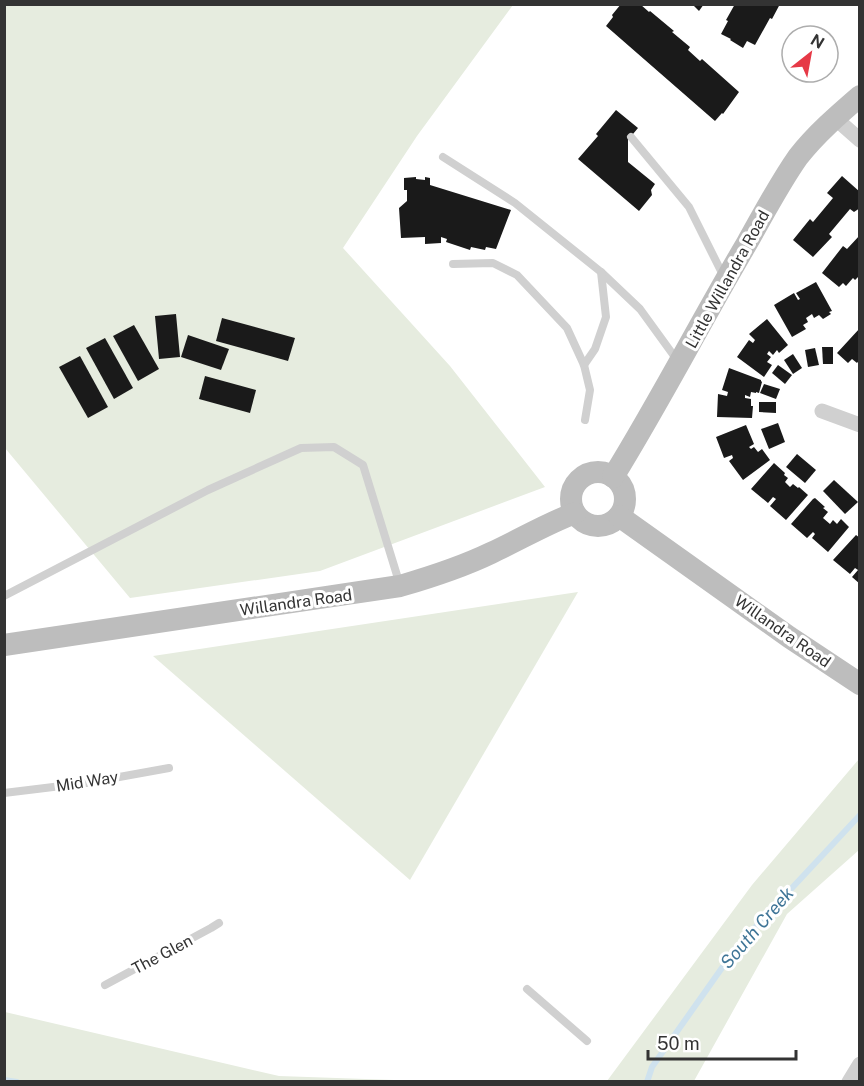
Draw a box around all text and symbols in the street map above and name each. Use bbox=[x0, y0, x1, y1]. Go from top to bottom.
north arrow bbox=[780, 24, 840, 84]
text: N bbox=[807, 30, 828, 53]
street label: Little Willandra Road bbox=[682, 207, 773, 352]
street label: Willandra Road bbox=[239, 585, 353, 620]
street label: Willandra Road bbox=[731, 591, 834, 672]
street label: Mid Way bbox=[55, 767, 120, 796]
water label: South Creek bbox=[716, 882, 798, 973]
street label: The Glen bbox=[129, 931, 196, 978]
scale bar bbox=[648, 1023, 796, 1061]
text: 50 m bbox=[657, 1033, 700, 1054]

